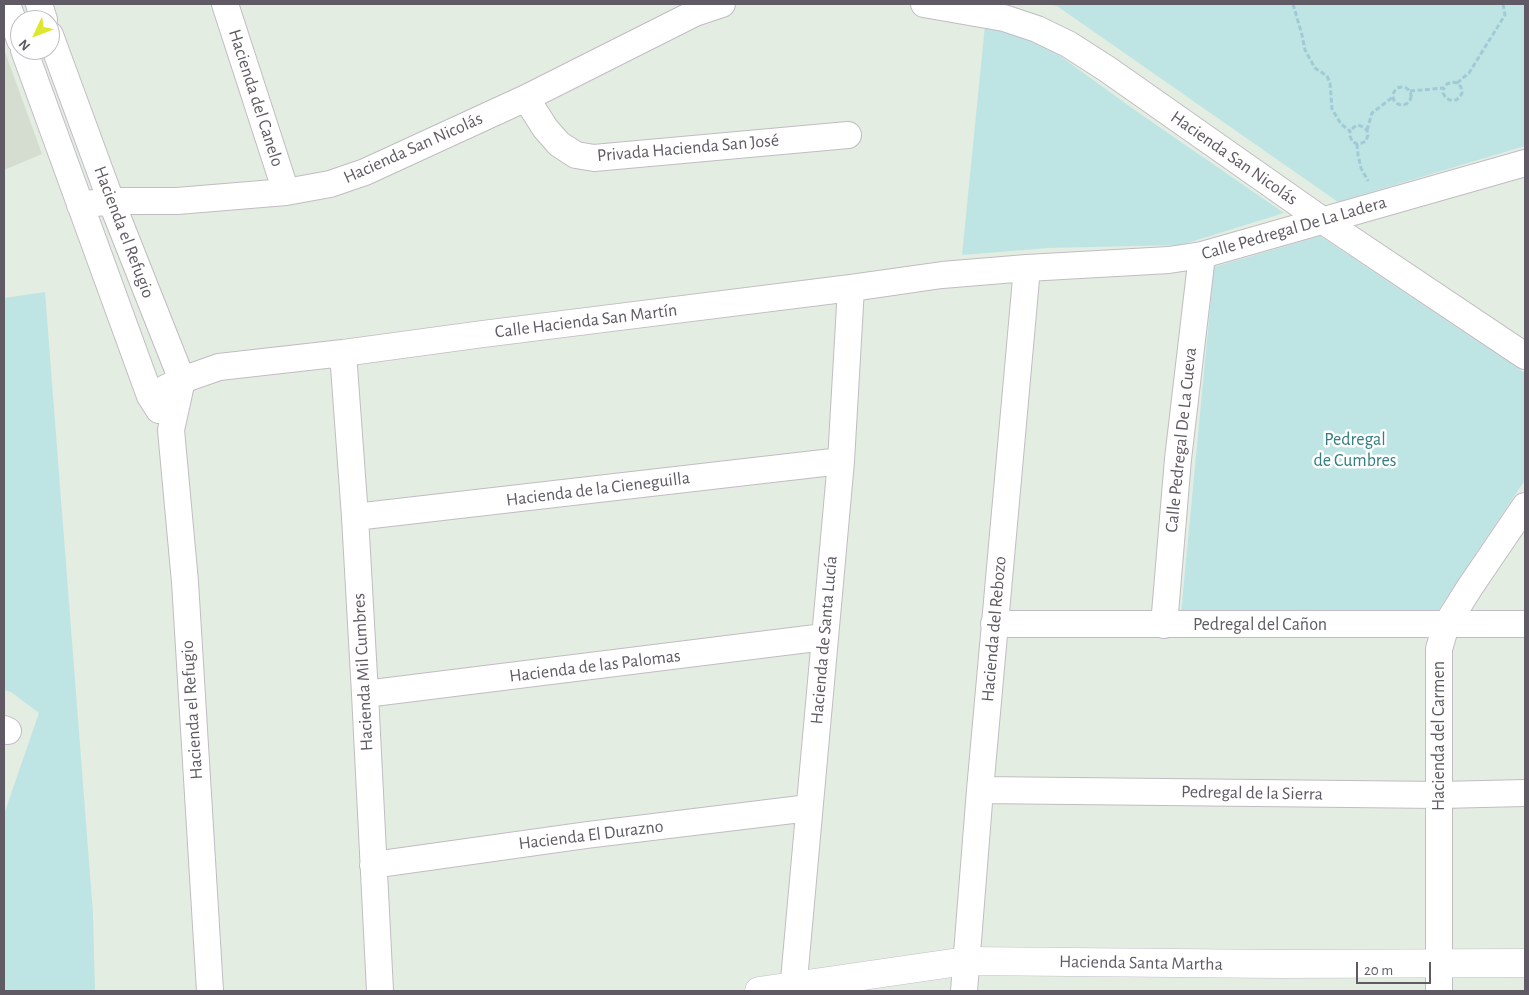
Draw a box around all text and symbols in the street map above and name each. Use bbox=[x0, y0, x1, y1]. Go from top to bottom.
north arrow bbox=[10, 10, 60, 60]
street label: Hacienda del Canelo bbox=[224, 27, 288, 169]
text: N bbox=[16, 36, 33, 53]
street label: Hacienda San Nicolás bbox=[1166, 106, 1302, 210]
street label: Hacienda San Nicolás bbox=[340, 108, 486, 188]
street label: Privada Hacienda San José bbox=[596, 129, 780, 167]
street label: Hacienda el Refugio bbox=[89, 163, 159, 301]
street label: Calle Pedregal De La Ladera bbox=[1199, 191, 1389, 265]
street label: Calle Hacienda San Martín bbox=[494, 299, 678, 343]
street label: Calle Pedregal De La Cueva bbox=[1161, 346, 1201, 534]
park label: Pedregal de Cumbres bbox=[1314, 429, 1396, 472]
street label: Hacienda de la Cieneguilla bbox=[505, 467, 691, 511]
street label: Hacienda de Santa Lucía bbox=[806, 555, 842, 725]
street label: Hacienda del Rebozo bbox=[977, 555, 1011, 703]
street label: Hacienda Mil Cumbres bbox=[348, 593, 378, 751]
street label: Pedregal del Cañon bbox=[1193, 614, 1327, 636]
street label: Hacienda el Refugio bbox=[176, 640, 208, 780]
street label: Hacienda de las Palomas bbox=[508, 645, 682, 687]
street label: Hacienda del Carmen bbox=[1428, 661, 1450, 811]
street label: Pedregal de la Sierra bbox=[1181, 781, 1323, 805]
street label: Hacienda El Durazno bbox=[517, 815, 665, 855]
street label: Hacienda Santa Martha bbox=[1059, 951, 1223, 975]
scale bar bbox=[1359, 952, 1434, 984]
text: 20 m bbox=[1364, 963, 1393, 978]

